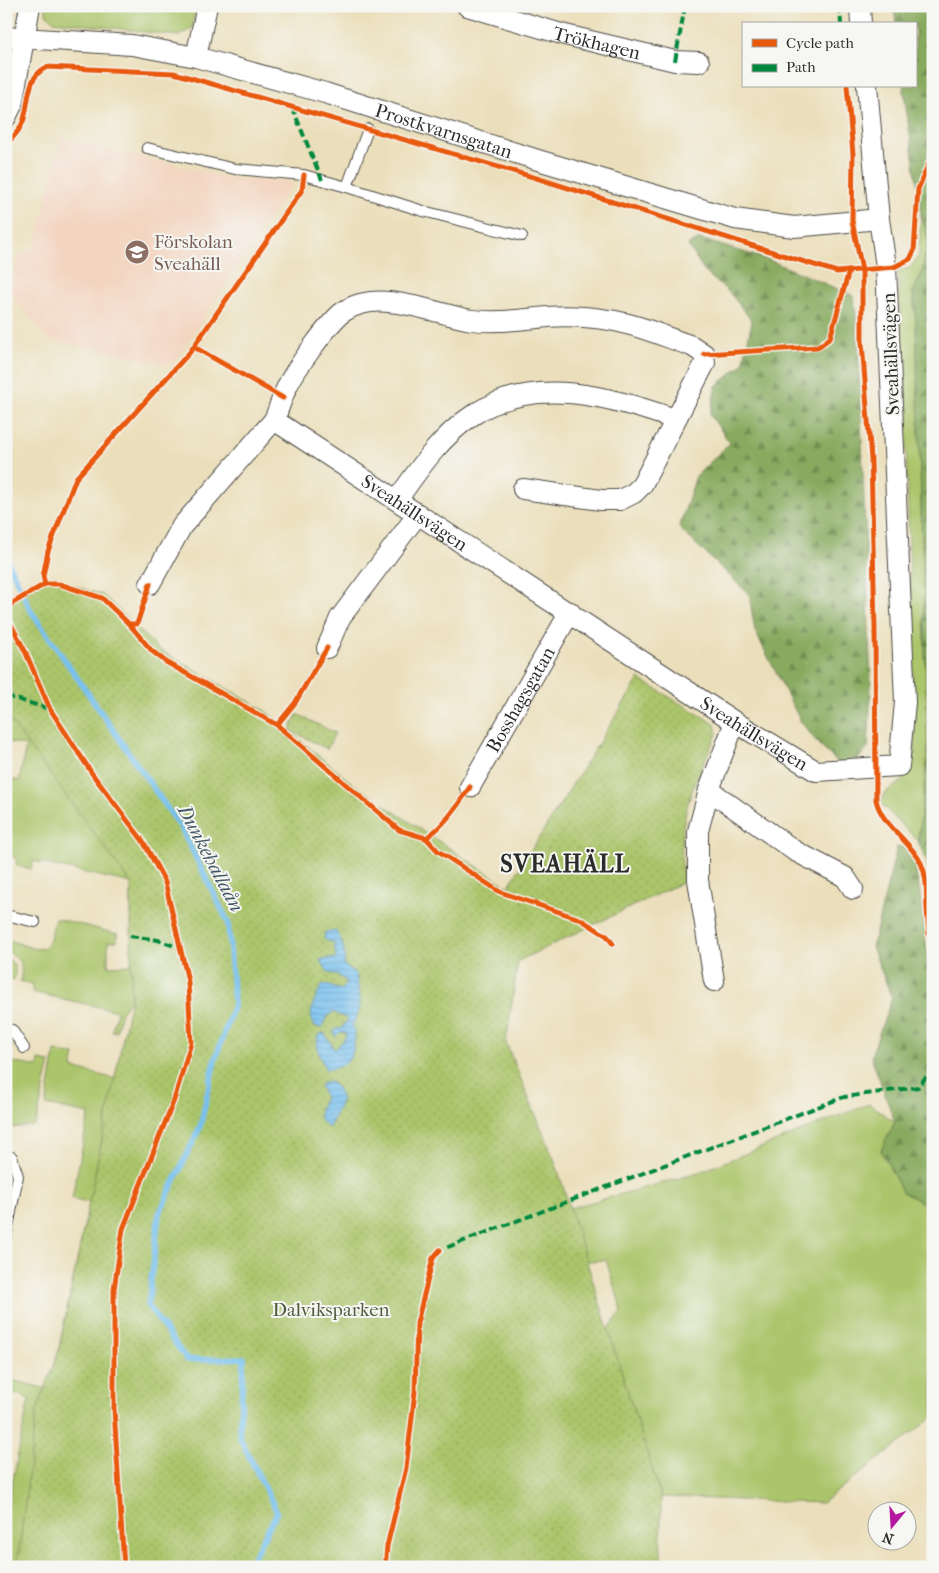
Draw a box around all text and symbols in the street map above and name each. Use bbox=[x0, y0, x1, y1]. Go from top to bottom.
street label: Trökhagen bbox=[550, 22, 642, 64]
legend bbox=[742, 22, 916, 88]
text: Cycle path bbox=[786, 34, 854, 52]
text: Path bbox=[786, 58, 816, 76]
street label: Prostkvarnsgatan bbox=[372, 99, 515, 163]
place label: Förskolan Sveahäll bbox=[154, 231, 233, 275]
school or university icon: Förskolan Sveahäll bbox=[124, 239, 150, 265]
street label: Sveahällsvägen bbox=[878, 292, 904, 416]
street label: Sveahällsvägen bbox=[357, 470, 472, 556]
street label: Bosshagsgatan bbox=[482, 643, 560, 757]
street label: Sveahällsvägen bbox=[696, 692, 812, 776]
water label: Dunkehallaån bbox=[172, 799, 248, 916]
district label: SVEAHÄLL bbox=[500, 848, 630, 878]
park label: Dalviksparken bbox=[272, 1299, 390, 1321]
north arrow bbox=[866, 1500, 916, 1550]
text: N bbox=[880, 1528, 896, 1548]

